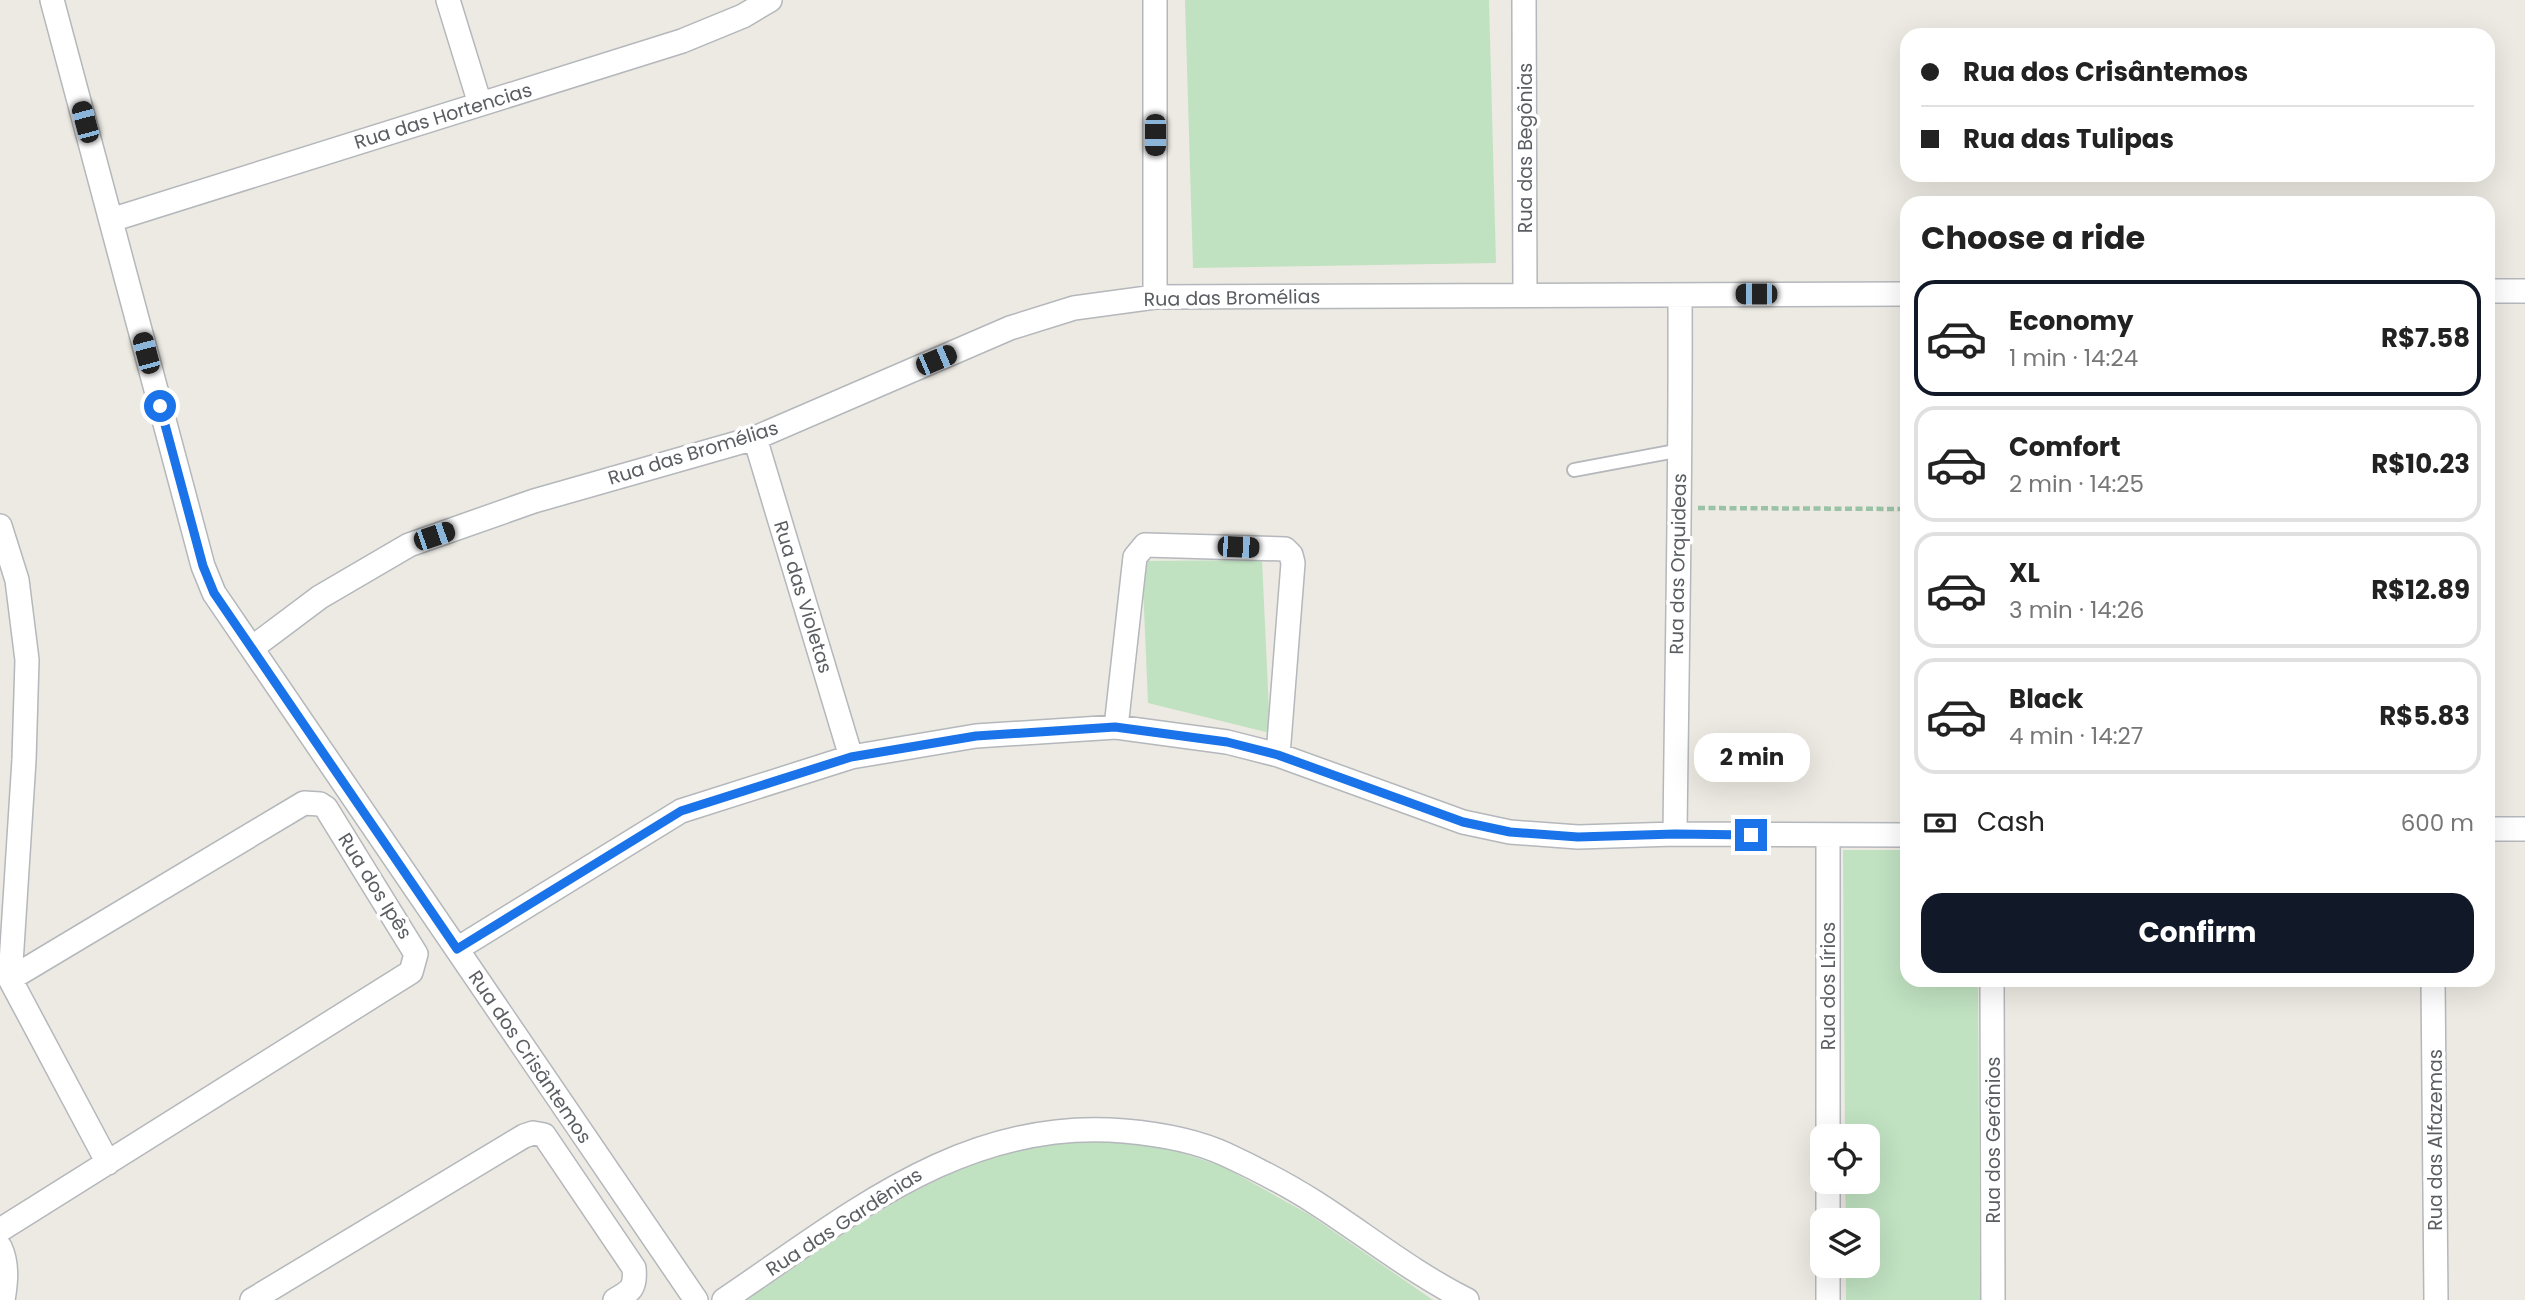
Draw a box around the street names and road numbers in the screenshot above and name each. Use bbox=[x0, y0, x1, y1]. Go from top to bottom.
street label: Rua das Begônias bbox=[1512, 63, 1539, 233]
street label: Rua das Hortencias bbox=[351, 76, 535, 156]
street label: Rua das Bromélias bbox=[1143, 283, 1321, 313]
street label: Rua das Bromélias bbox=[605, 414, 781, 492]
street label: Rua das Orquideas bbox=[1663, 473, 1693, 655]
street label: Rua das Violetas bbox=[767, 517, 839, 677]
street label: Rua dos Ipês bbox=[332, 828, 418, 944]
street label: Rua dos Lírios bbox=[1815, 922, 1842, 1050]
street label: Rua dos Crisântemos bbox=[462, 965, 598, 1149]
street label: Rua das Alfazemas bbox=[2422, 1049, 2449, 1231]
street label: Rua dos Gerânios bbox=[1980, 1056, 2007, 1224]
street label: Rua das Gardênias bbox=[761, 1161, 927, 1283]

